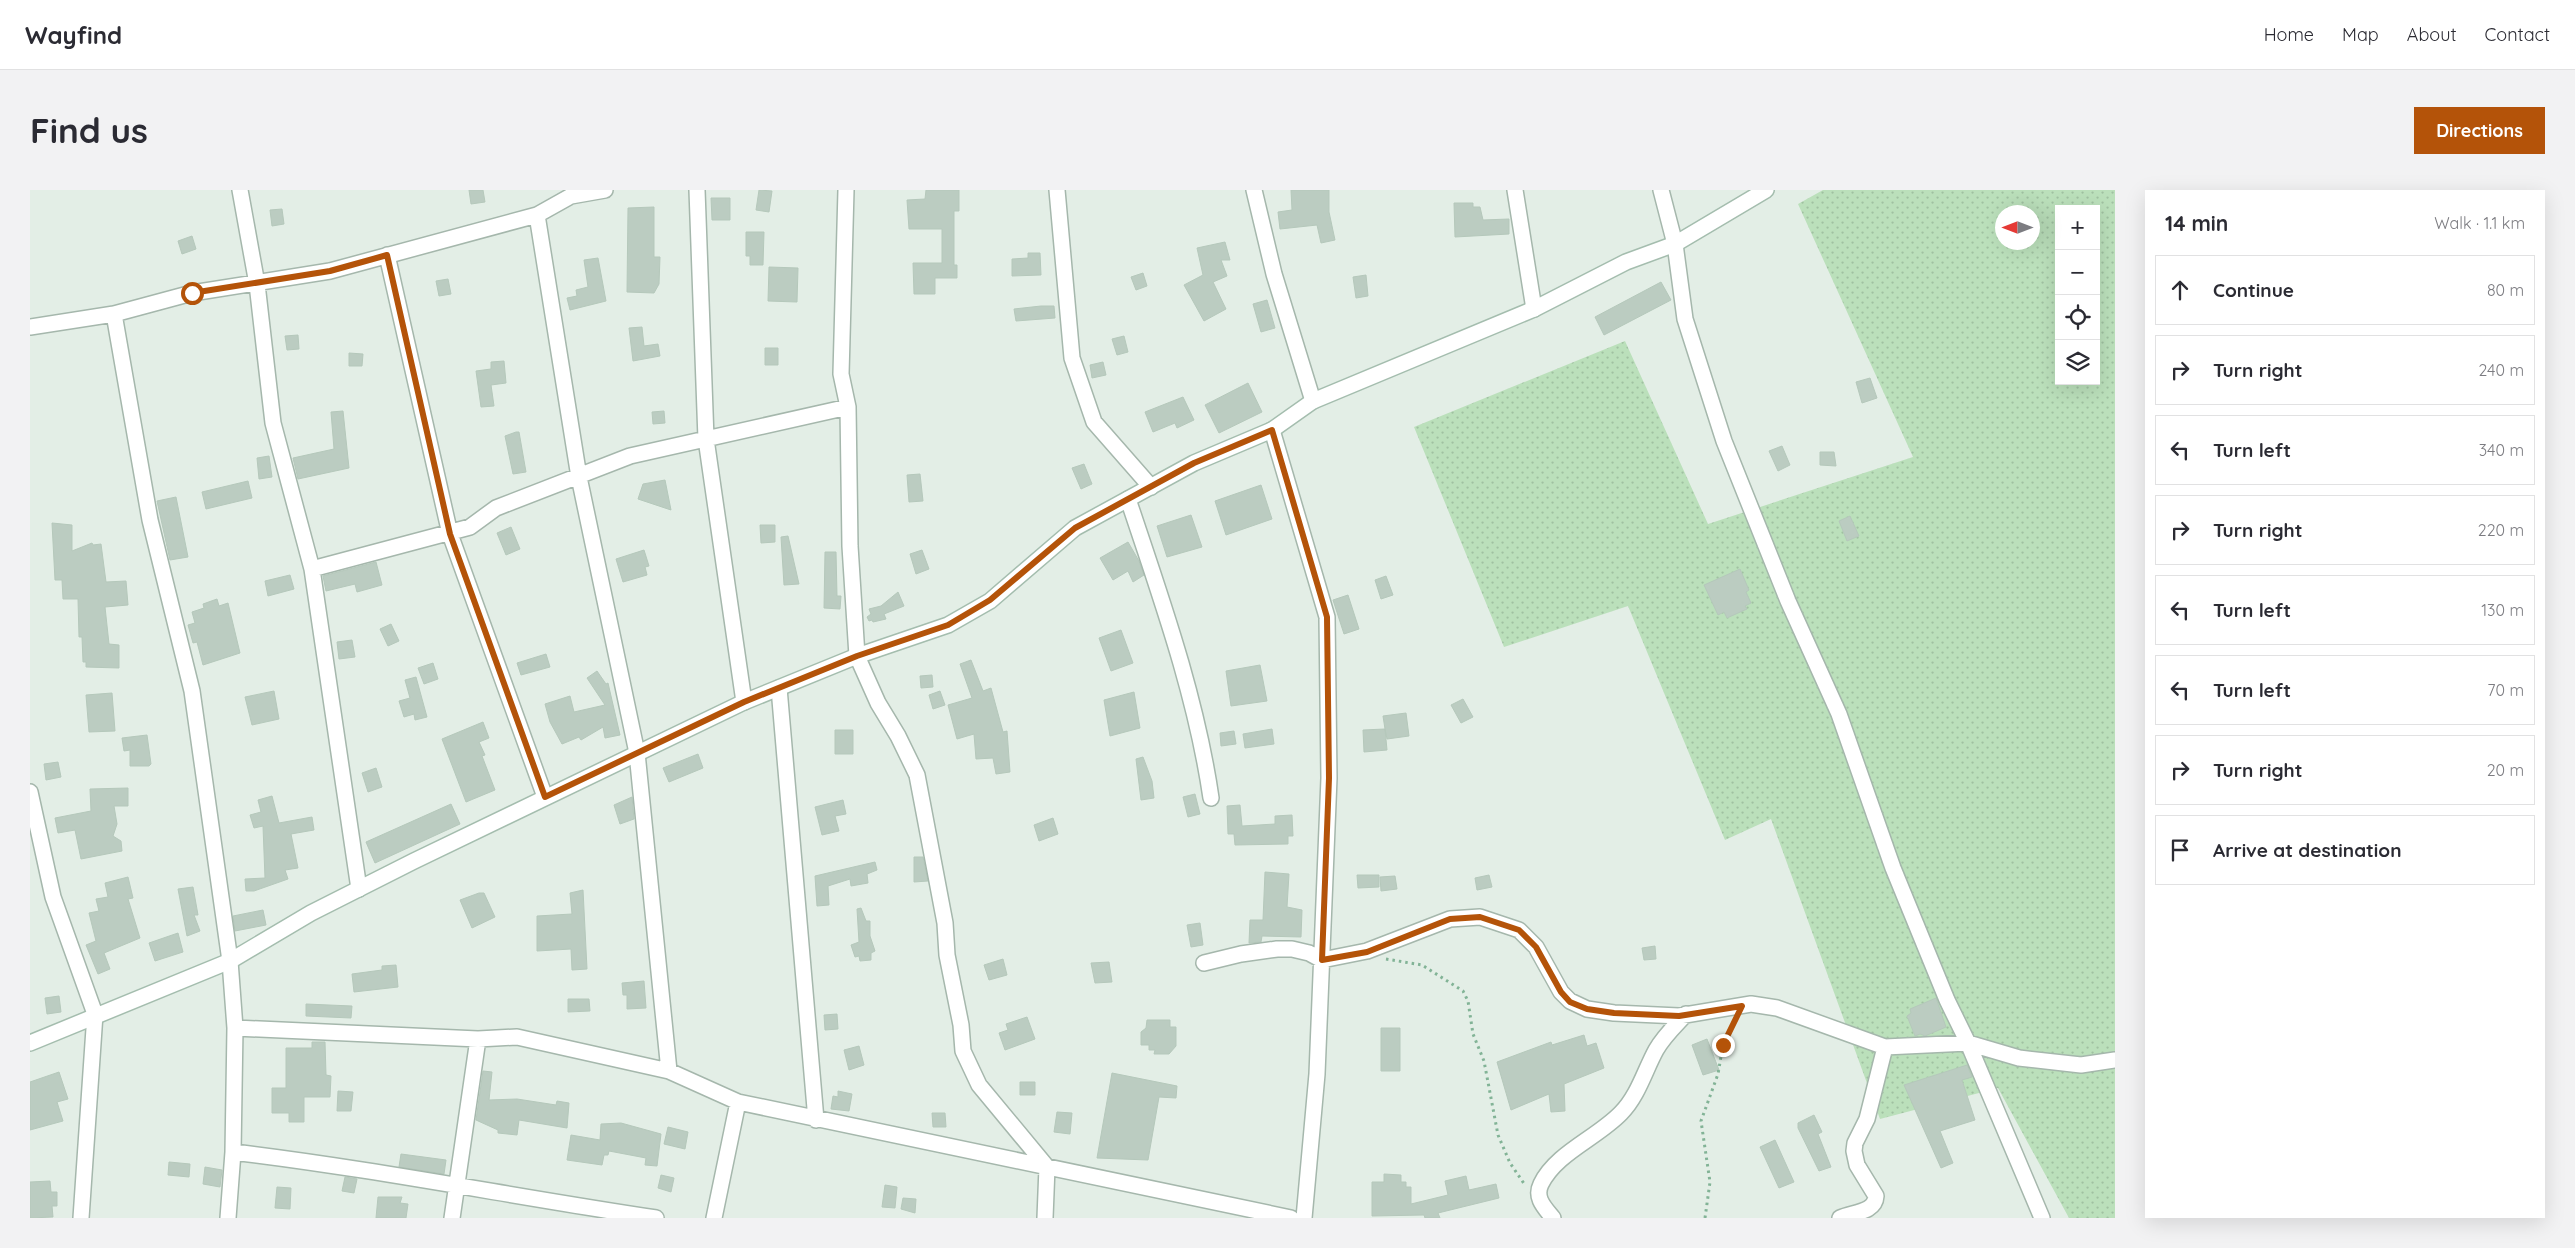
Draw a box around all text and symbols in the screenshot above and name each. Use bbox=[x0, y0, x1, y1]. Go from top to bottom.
text: Wayfind bbox=[25, 20, 122, 50]
text: Home bbox=[2264, 23, 2314, 46]
text: Map bbox=[2342, 23, 2379, 46]
text: About bbox=[2407, 23, 2457, 46]
text: Contact bbox=[2485, 23, 2550, 46]
button: Directions bbox=[2414, 107, 2545, 154]
text: Find us bbox=[30, 108, 148, 152]
north arrow bbox=[1995, 205, 2040, 250]
map controls bbox=[2055, 205, 2100, 385]
button: + bbox=[2055, 205, 2100, 250]
text: 14 min bbox=[2165, 210, 2228, 236]
text: Walk · 1.1 km bbox=[2434, 213, 2525, 233]
button: − bbox=[2055, 250, 2100, 295]
icon: ahead bbox=[2166, 276, 2194, 304]
text: Continue bbox=[2213, 278, 2294, 302]
text: 80 m bbox=[2487, 280, 2524, 300]
route start bbox=[181, 282, 204, 305]
button: locate bbox=[2055, 295, 2100, 340]
button: layers bbox=[2055, 340, 2100, 385]
icon: right bbox=[2166, 356, 2194, 384]
text: Turn right bbox=[2213, 358, 2302, 382]
text: 240 m bbox=[2478, 360, 2524, 380]
icon: left bbox=[2166, 436, 2194, 464]
text: Turn left bbox=[2213, 438, 2291, 462]
text: 340 m bbox=[2479, 440, 2524, 460]
icon: right bbox=[2166, 516, 2194, 544]
text: Turn right bbox=[2213, 518, 2302, 542]
text: 220 m bbox=[2478, 520, 2524, 540]
icon: left bbox=[2166, 596, 2194, 624]
text: Turn left bbox=[2213, 598, 2291, 622]
text: 130 m bbox=[2481, 600, 2524, 620]
icon: left bbox=[2166, 676, 2194, 704]
text: Turn left bbox=[2213, 678, 2291, 702]
text: 70 m bbox=[2487, 680, 2524, 700]
icon: right bbox=[2166, 756, 2194, 784]
text: Turn right bbox=[2213, 758, 2302, 782]
text: 20 m bbox=[2487, 760, 2524, 780]
icon: arrive bbox=[2166, 836, 2194, 864]
text: Arrive at destination bbox=[2213, 838, 2402, 862]
route end bbox=[1712, 1034, 1735, 1057]

